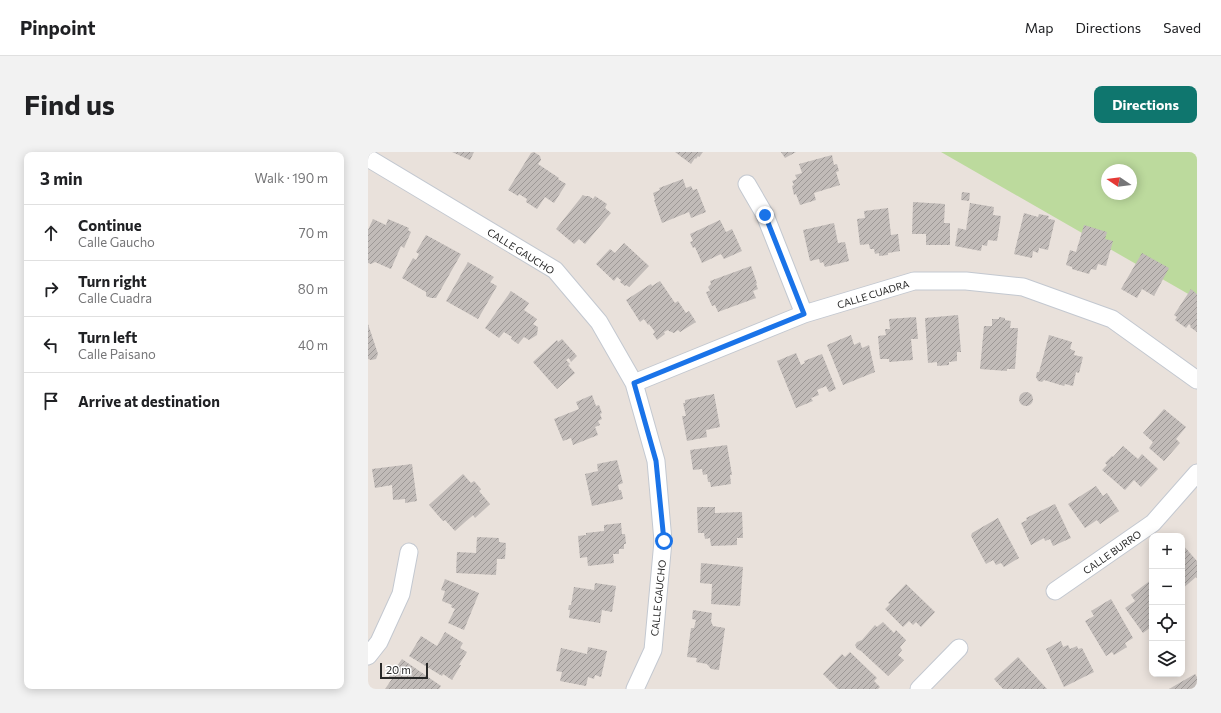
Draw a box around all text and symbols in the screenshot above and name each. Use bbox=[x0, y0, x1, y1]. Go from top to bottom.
text: Pinpoint bbox=[20, 16, 96, 39]
text: Map bbox=[1025, 19, 1054, 36]
text: Directions bbox=[1076, 19, 1141, 36]
text: Saved bbox=[1163, 19, 1201, 36]
button: Directions bbox=[1094, 86, 1197, 123]
text: Find us bbox=[24, 87, 115, 121]
north arrow bbox=[1101, 164, 1137, 200]
text: 3 min bbox=[40, 168, 83, 189]
text: Walk · 190 m bbox=[254, 170, 328, 186]
route end bbox=[756, 206, 774, 224]
text: Continue bbox=[78, 216, 142, 234]
icon: ahead bbox=[40, 222, 62, 244]
text: 70 m bbox=[299, 225, 328, 241]
street label: CALLE GAUCHO bbox=[485, 226, 557, 276]
text: Calle Gaucho bbox=[78, 234, 155, 250]
text: Turn right bbox=[78, 272, 147, 290]
street label: CALLE CUADRA bbox=[835, 277, 911, 311]
icon: right bbox=[40, 278, 62, 300]
text: 80 m bbox=[298, 281, 328, 297]
text: Calle Cuadra bbox=[78, 290, 152, 306]
text: Turn left bbox=[78, 328, 137, 346]
icon: left bbox=[40, 334, 62, 356]
text: 40 m bbox=[298, 337, 328, 353]
text: Calle Paisano bbox=[78, 346, 156, 362]
icon: arrive bbox=[40, 390, 62, 412]
text: Arrive at destination bbox=[78, 392, 220, 410]
street label: CALLE BURRO bbox=[1081, 528, 1143, 576]
route start bbox=[655, 532, 673, 550]
map controls bbox=[1149, 533, 1185, 677]
button: + bbox=[1149, 533, 1185, 569]
street label: CALLE GAUCHO bbox=[648, 559, 668, 637]
button: − bbox=[1149, 569, 1185, 605]
button: locate bbox=[1149, 605, 1185, 641]
button: layers bbox=[1149, 641, 1185, 677]
scale bar bbox=[380, 661, 428, 680]
text: 20 m bbox=[386, 663, 411, 676]

